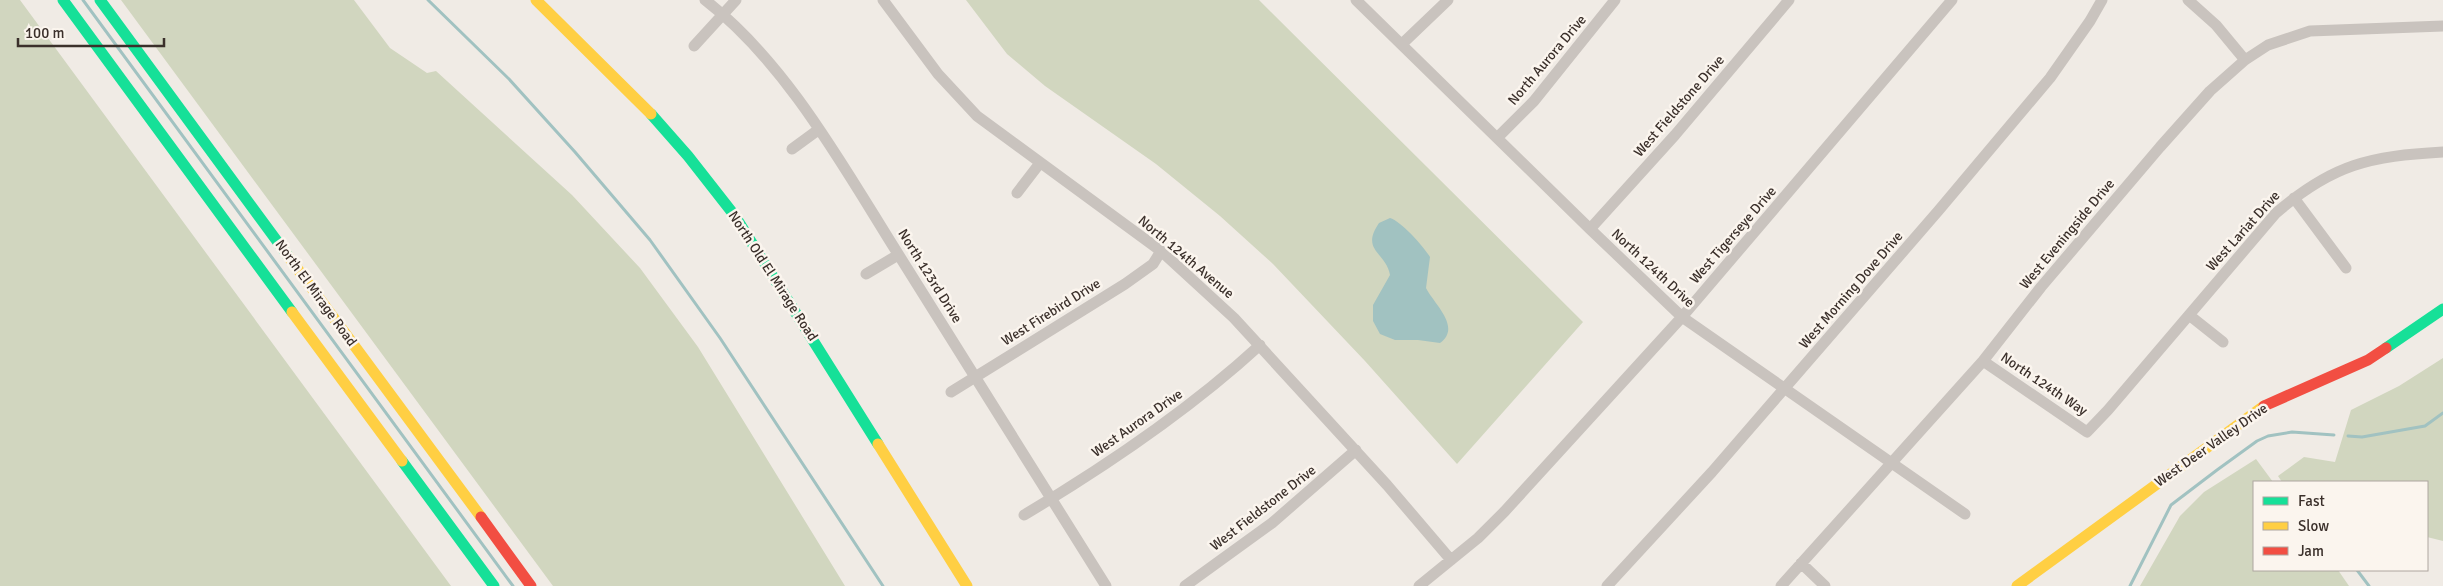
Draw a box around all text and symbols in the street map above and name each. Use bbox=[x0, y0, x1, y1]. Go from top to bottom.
street label: North Aurora Drive bbox=[1504, 11, 1590, 109]
scale bar bbox=[18, 15, 164, 47]
text: 100 m bbox=[25, 24, 65, 42]
street label: West Fieldstone Drive bbox=[1630, 52, 1728, 160]
street label: West Eveningside Drive bbox=[2016, 175, 2118, 293]
street label: West Tigerseye Drive bbox=[1686, 183, 1780, 287]
street label: West Lariat Drive bbox=[2203, 187, 2283, 275]
street label: North Old El Mirage Road bbox=[725, 208, 821, 344]
street label: North 124th Avenue bbox=[1135, 212, 1237, 302]
street label: North 124th Drive bbox=[1608, 225, 1698, 311]
street label: North 123rd Drive bbox=[894, 226, 966, 326]
street label: West Morning Dove Drive bbox=[1796, 228, 1906, 352]
street label: North El Mirage Road bbox=[272, 236, 360, 350]
street label: West Firebird Drive bbox=[998, 275, 1104, 349]
street label: North 124th Way bbox=[1997, 349, 2091, 420]
street label: West Aurora Drive bbox=[1088, 385, 1186, 461]
street label: West Deer Valley Drive bbox=[2151, 400, 2271, 490]
street label: West Fieldstone Drive bbox=[1207, 462, 1319, 554]
legend bbox=[2253, 481, 2428, 571]
text: Fast bbox=[2298, 492, 2325, 510]
text: Slow bbox=[2298, 517, 2329, 535]
text: Jam bbox=[2298, 542, 2324, 560]

